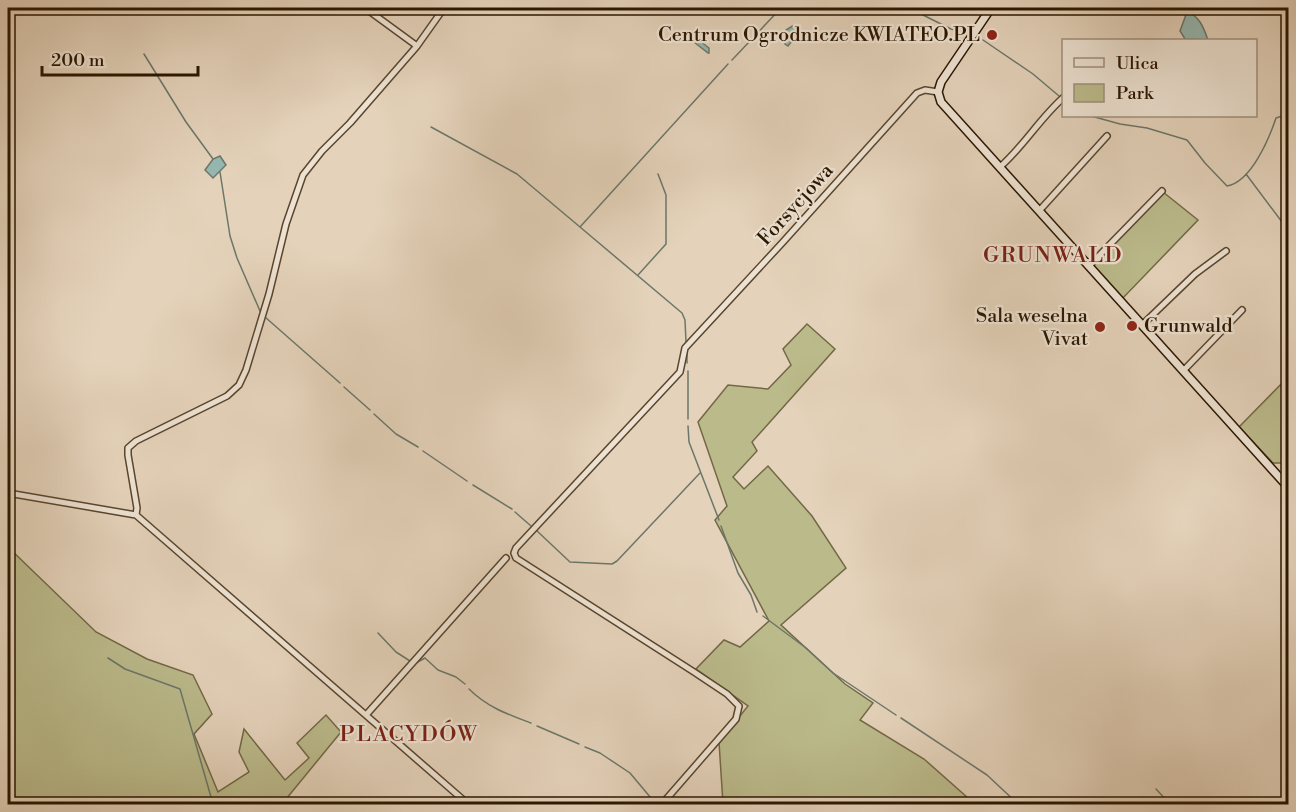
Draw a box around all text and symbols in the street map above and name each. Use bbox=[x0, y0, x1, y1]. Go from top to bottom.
place label: Centrum Ogrodnicze KWIATEO.PL bbox=[658, 23, 980, 48]
marker: Centrum Ogrodnicze KWIATEO.PL bbox=[985, 28, 999, 42]
scale bar bbox=[42, 39, 198, 77]
legend bbox=[1062, 39, 1257, 117]
text: 200 m bbox=[51, 49, 105, 72]
text: Ulica bbox=[1116, 52, 1160, 75]
text: Park bbox=[1116, 82, 1155, 105]
street label: Forsycjowa bbox=[753, 158, 840, 251]
district label: GRUNWALD bbox=[983, 242, 1123, 269]
place label: Sala weselna Vivat bbox=[976, 304, 1089, 352]
place label: Grunwald bbox=[1144, 314, 1233, 339]
marker: Grunwald bbox=[1125, 319, 1139, 333]
marker: Sala weselna Vivat bbox=[1093, 320, 1107, 334]
district label: PLACYDÓW bbox=[340, 719, 478, 748]

